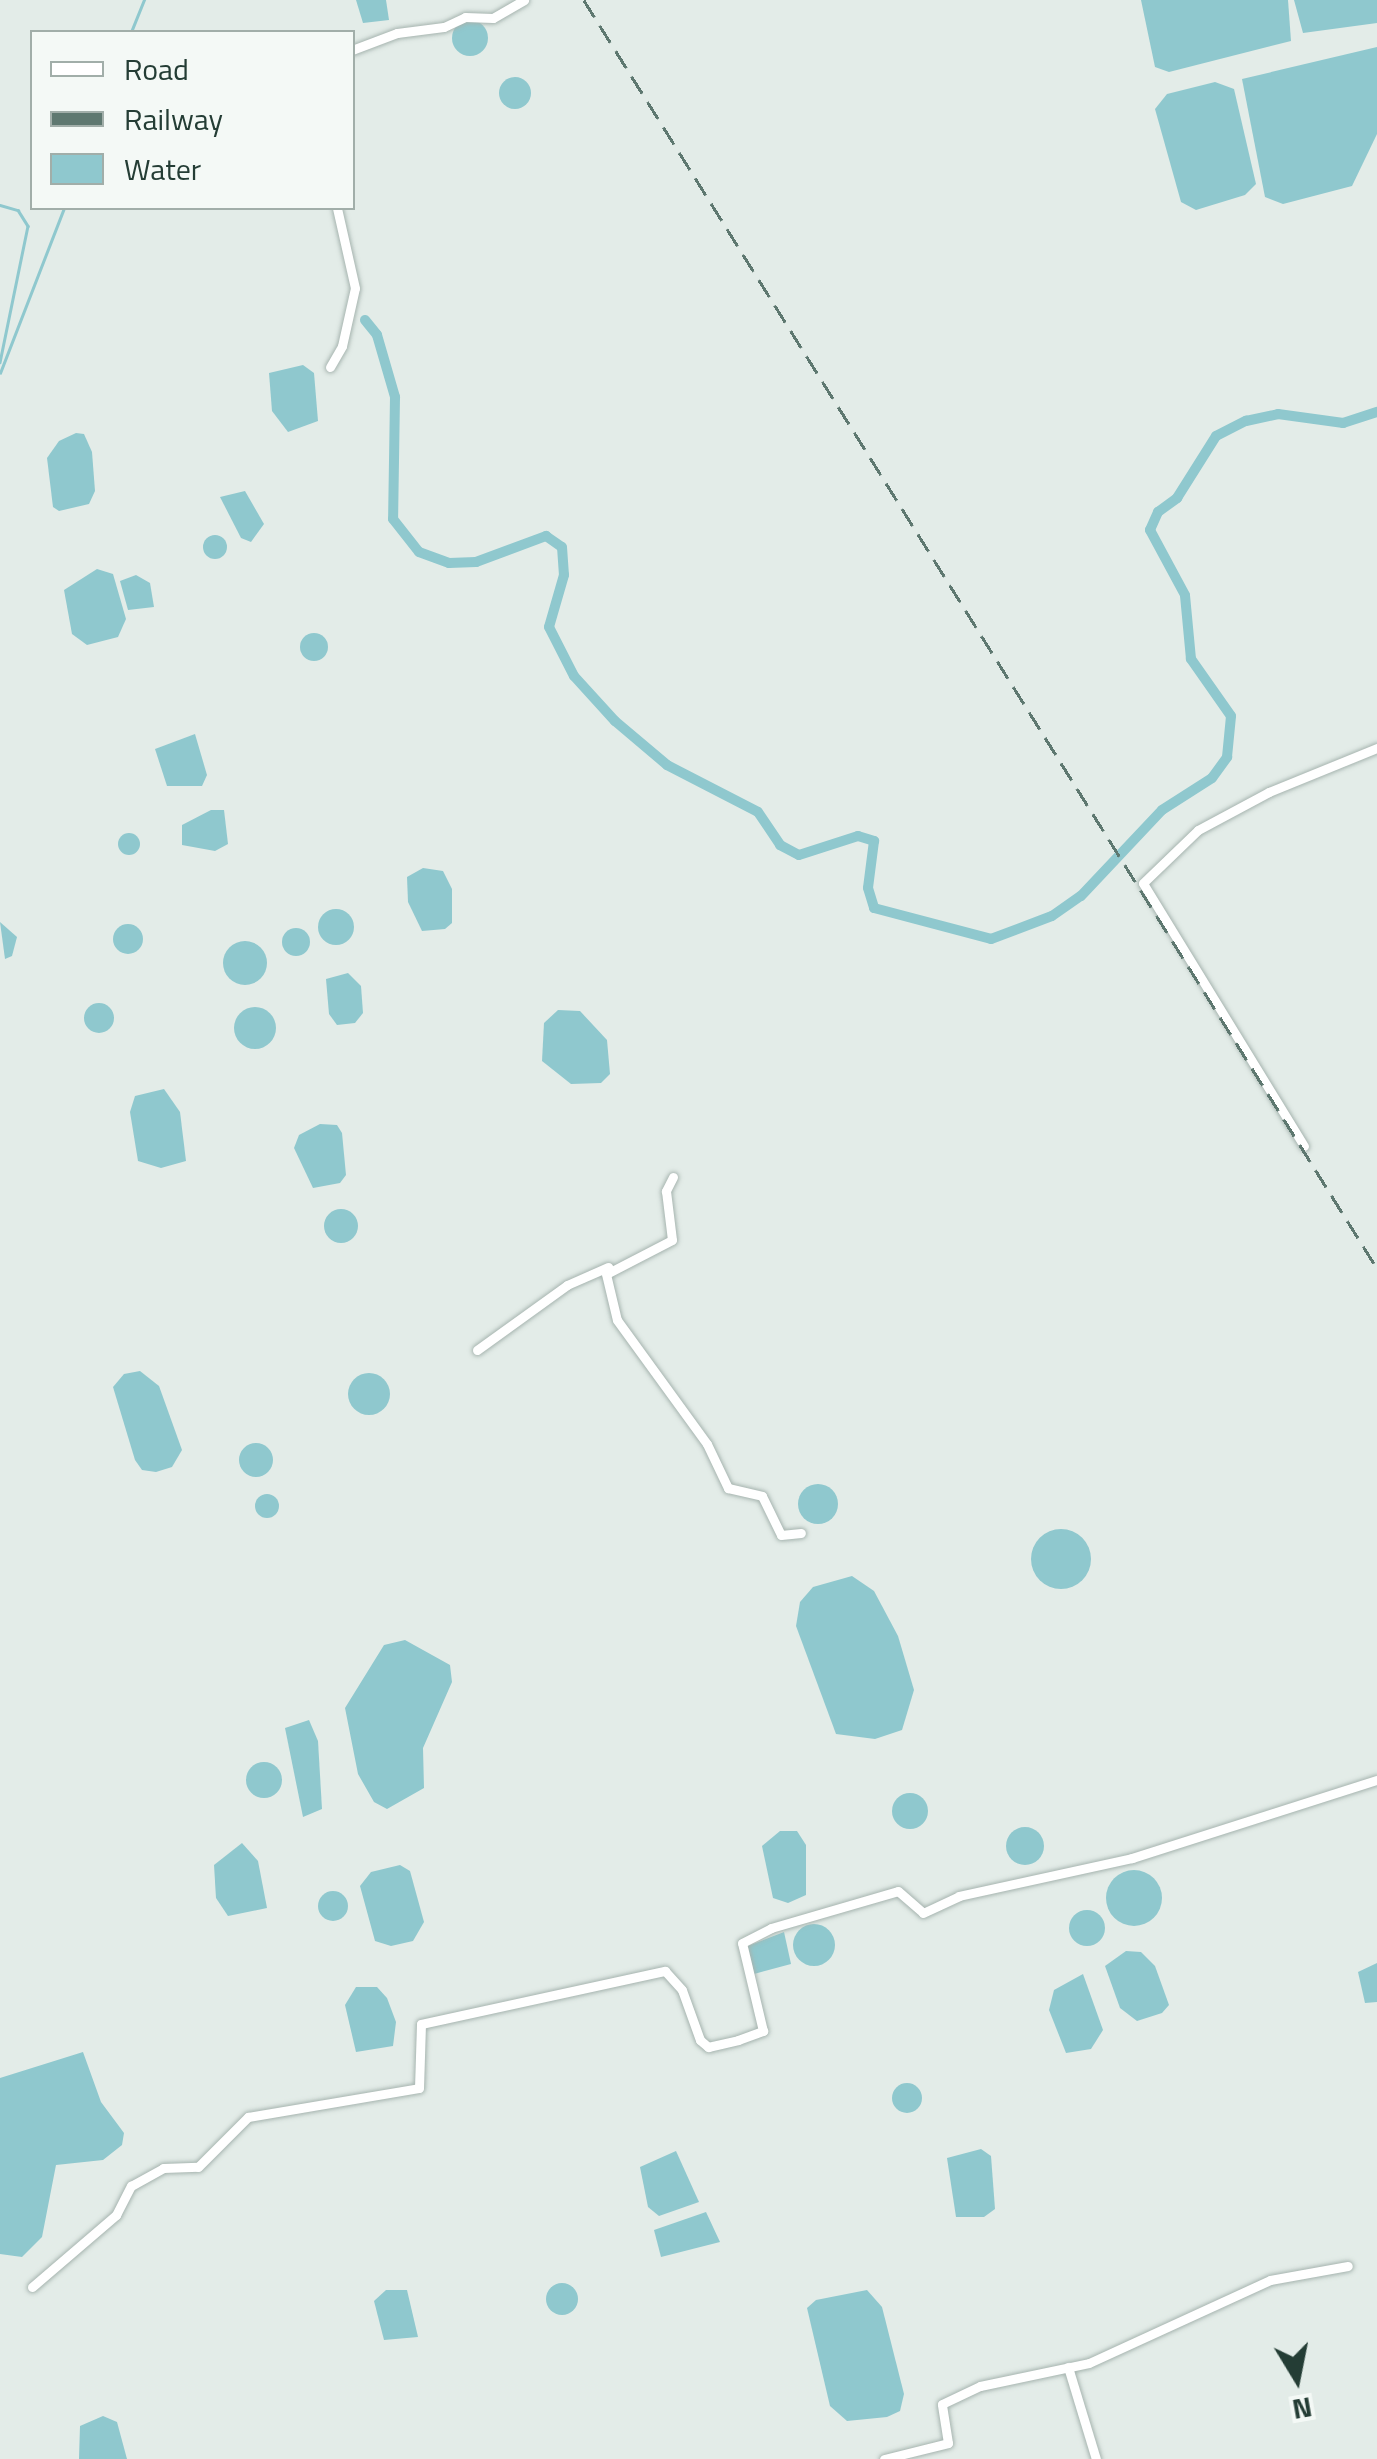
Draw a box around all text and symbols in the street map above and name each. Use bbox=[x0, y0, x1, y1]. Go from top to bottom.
legend bbox=[30, 30, 355, 210]
text: Road bbox=[124, 46, 189, 92]
text: Railway bbox=[124, 96, 223, 142]
text: Water bbox=[124, 146, 201, 192]
north arrow bbox=[1247, 2329, 1347, 2429]
text: N bbox=[1289, 2386, 1316, 2432]

